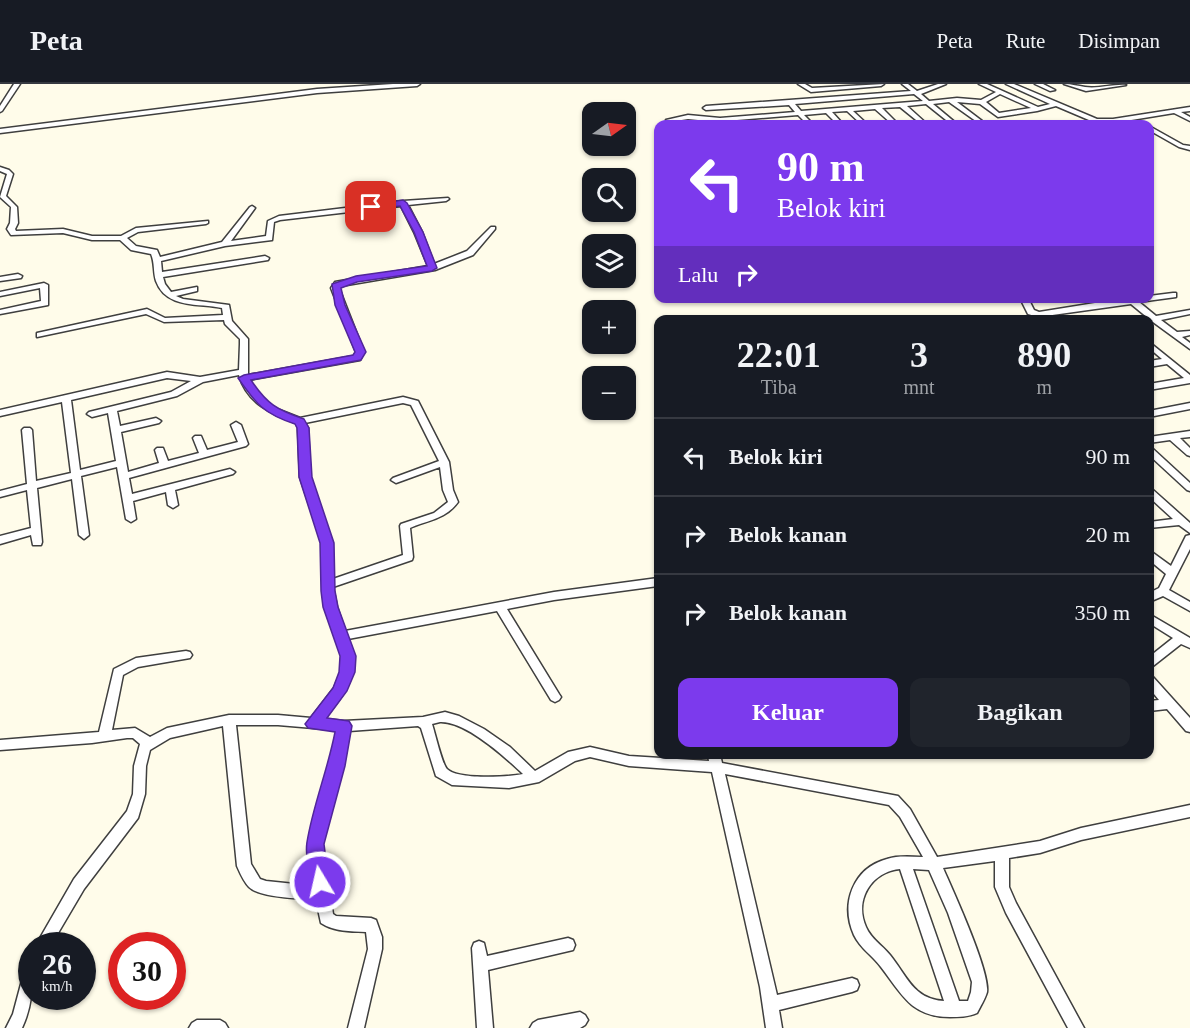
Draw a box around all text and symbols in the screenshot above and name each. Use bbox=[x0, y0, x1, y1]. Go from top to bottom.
text: Peta bbox=[30, 25, 83, 56]
text: Peta bbox=[937, 29, 973, 53]
text: Rute bbox=[1006, 29, 1045, 53]
text: Disimpan bbox=[1078, 29, 1160, 53]
north arrow bbox=[582, 102, 636, 156]
map controls bbox=[582, 102, 636, 420]
icon: left bbox=[678, 144, 756, 222]
text: 90 m bbox=[777, 144, 865, 190]
button: search bbox=[582, 168, 636, 222]
pin bbox=[345, 181, 396, 232]
icon: arrive bbox=[354, 190, 387, 223]
text: Belok kiri bbox=[777, 193, 886, 223]
button: layers bbox=[582, 234, 636, 288]
icon: right bbox=[730, 258, 763, 291]
text: Lalu bbox=[678, 262, 718, 287]
button: + bbox=[582, 300, 636, 354]
text: 22:01 bbox=[737, 335, 821, 375]
text: 3 bbox=[910, 335, 928, 375]
text: 890 bbox=[1017, 335, 1071, 375]
button: − bbox=[582, 366, 636, 420]
text: Tiba bbox=[761, 376, 797, 398]
text: mnt bbox=[903, 376, 935, 398]
text: m bbox=[1037, 376, 1052, 398]
icon: left bbox=[678, 441, 711, 474]
text: Belok kiri bbox=[729, 444, 823, 469]
text: 90 m bbox=[1085, 444, 1130, 469]
icon: right bbox=[678, 519, 711, 552]
text: Belok kanan bbox=[729, 522, 847, 547]
text: 20 m bbox=[1085, 522, 1130, 547]
icon: right bbox=[678, 597, 711, 630]
text: Belok kanan bbox=[729, 600, 847, 625]
text: 350 m bbox=[1074, 600, 1130, 625]
button: Keluar bbox=[678, 678, 898, 747]
button: Bagikan bbox=[910, 678, 1130, 747]
position arrow bbox=[288, 850, 352, 914]
speed limit sign: 30 bbox=[108, 932, 186, 1010]
text: 26 bbox=[42, 947, 72, 980]
text: km/h bbox=[42, 978, 72, 994]

